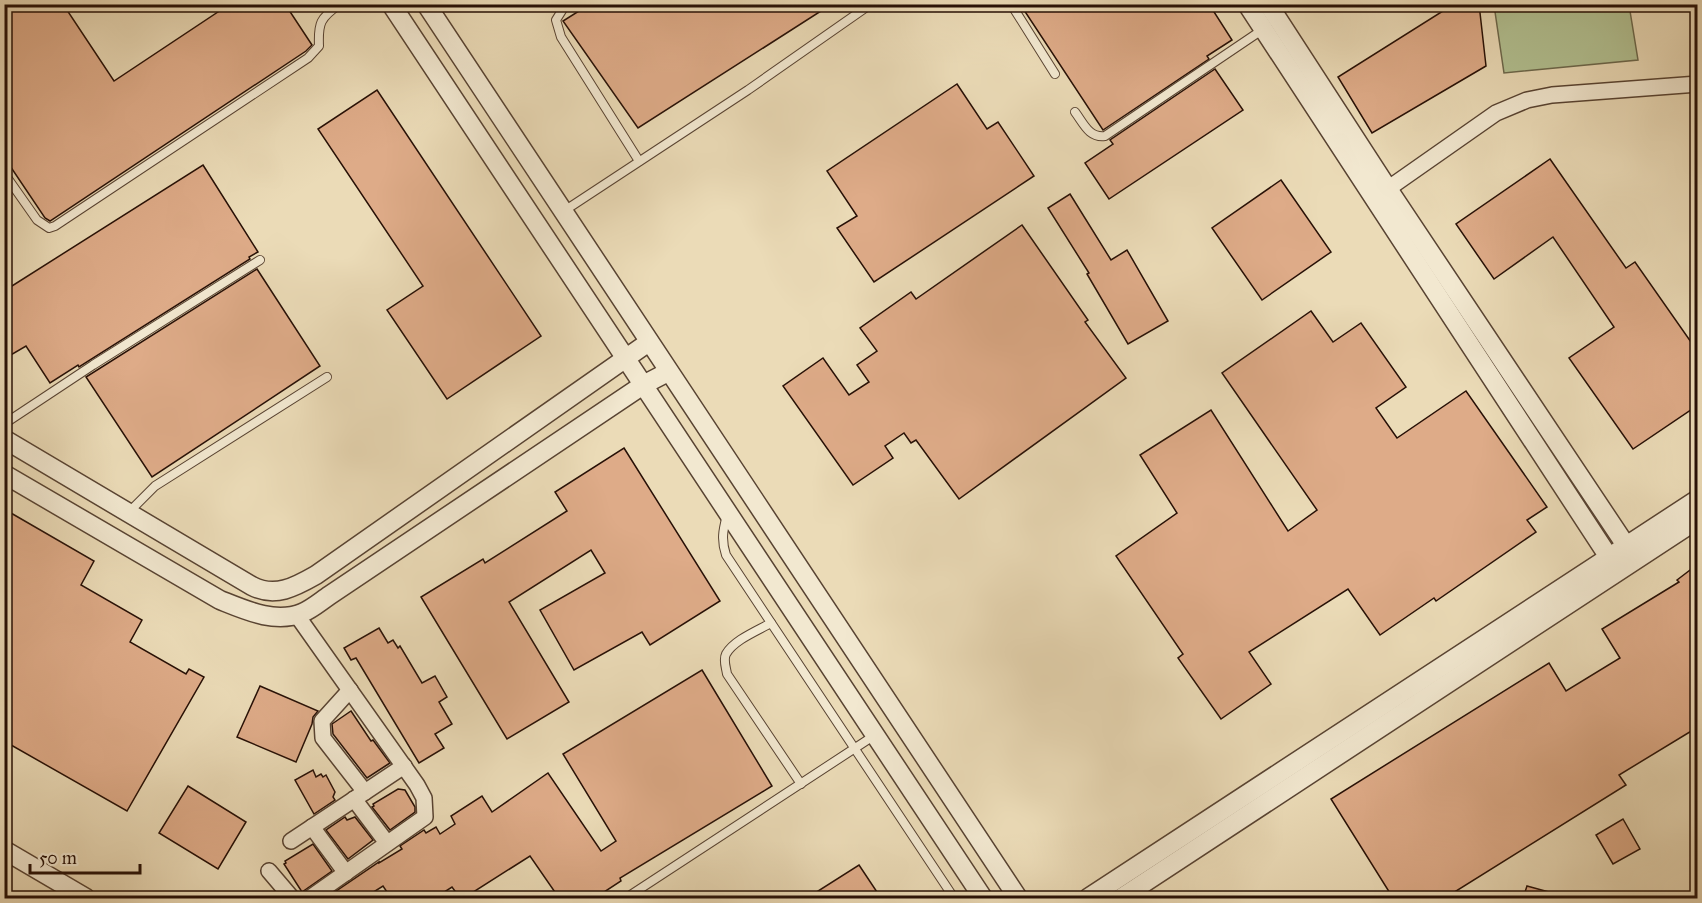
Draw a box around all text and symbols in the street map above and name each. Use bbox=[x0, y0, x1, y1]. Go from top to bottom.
scale bar bbox=[30, 837, 140, 875]
text: 50 m bbox=[39, 847, 77, 869]

